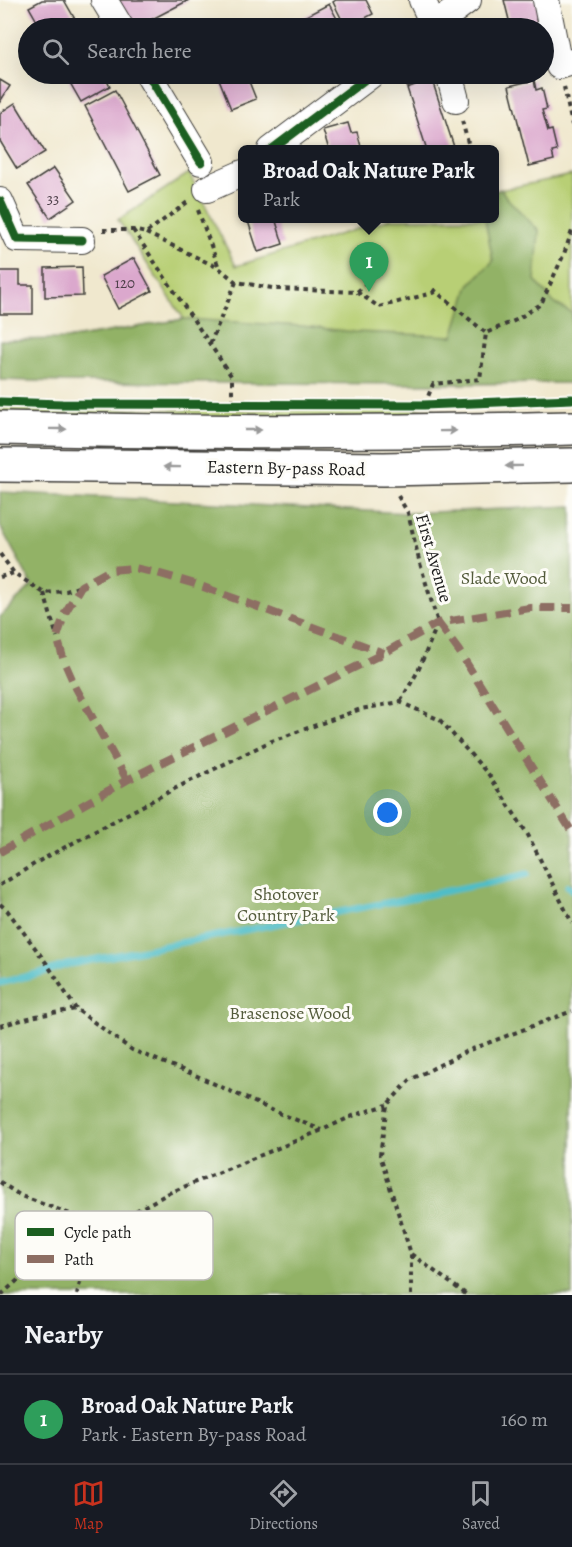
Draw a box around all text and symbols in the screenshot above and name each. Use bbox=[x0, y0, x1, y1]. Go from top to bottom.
search box bbox=[18, 18, 554, 84]
icon: search bbox=[39, 35, 72, 68]
text: Search here bbox=[87, 36, 192, 66]
popup bbox=[238, 145, 499, 223]
text: Broad Oak Nature Park bbox=[262, 156, 475, 186]
text: Park bbox=[262, 186, 300, 213]
house number: 33 bbox=[47, 189, 59, 209]
pin: 1 bbox=[350, 242, 388, 292]
house number: 120 bbox=[115, 273, 135, 293]
one-way arrow bbox=[49, 425, 68, 434]
one-way arrow bbox=[244, 426, 263, 435]
one-way arrow bbox=[439, 426, 458, 436]
street label: Eastern By-pass Road bbox=[207, 455, 366, 481]
one-way arrow bbox=[504, 461, 523, 471]
one-way arrow bbox=[162, 462, 181, 472]
street label: First Avenue bbox=[410, 511, 458, 605]
park label: Slade Wood bbox=[461, 566, 548, 590]
your location bbox=[373, 798, 402, 827]
park label: Shotover Country Park bbox=[237, 882, 335, 927]
park label: Brasenose Wood bbox=[229, 1001, 351, 1025]
legend bbox=[15, 1211, 213, 1280]
text: Cycle path bbox=[64, 1222, 132, 1244]
text: Path bbox=[64, 1249, 94, 1271]
text: Nearby bbox=[24, 1317, 103, 1352]
text: Broad Oak Nature Park bbox=[81, 1391, 293, 1421]
text: 1 bbox=[40, 1406, 47, 1433]
text: 160 m bbox=[501, 1406, 548, 1433]
text: Park · Eastern By-pass Road bbox=[81, 1421, 307, 1448]
tab: Map bbox=[72, 1477, 105, 1535]
tab: Directions bbox=[249, 1477, 318, 1535]
tab: Saved bbox=[462, 1477, 500, 1535]

